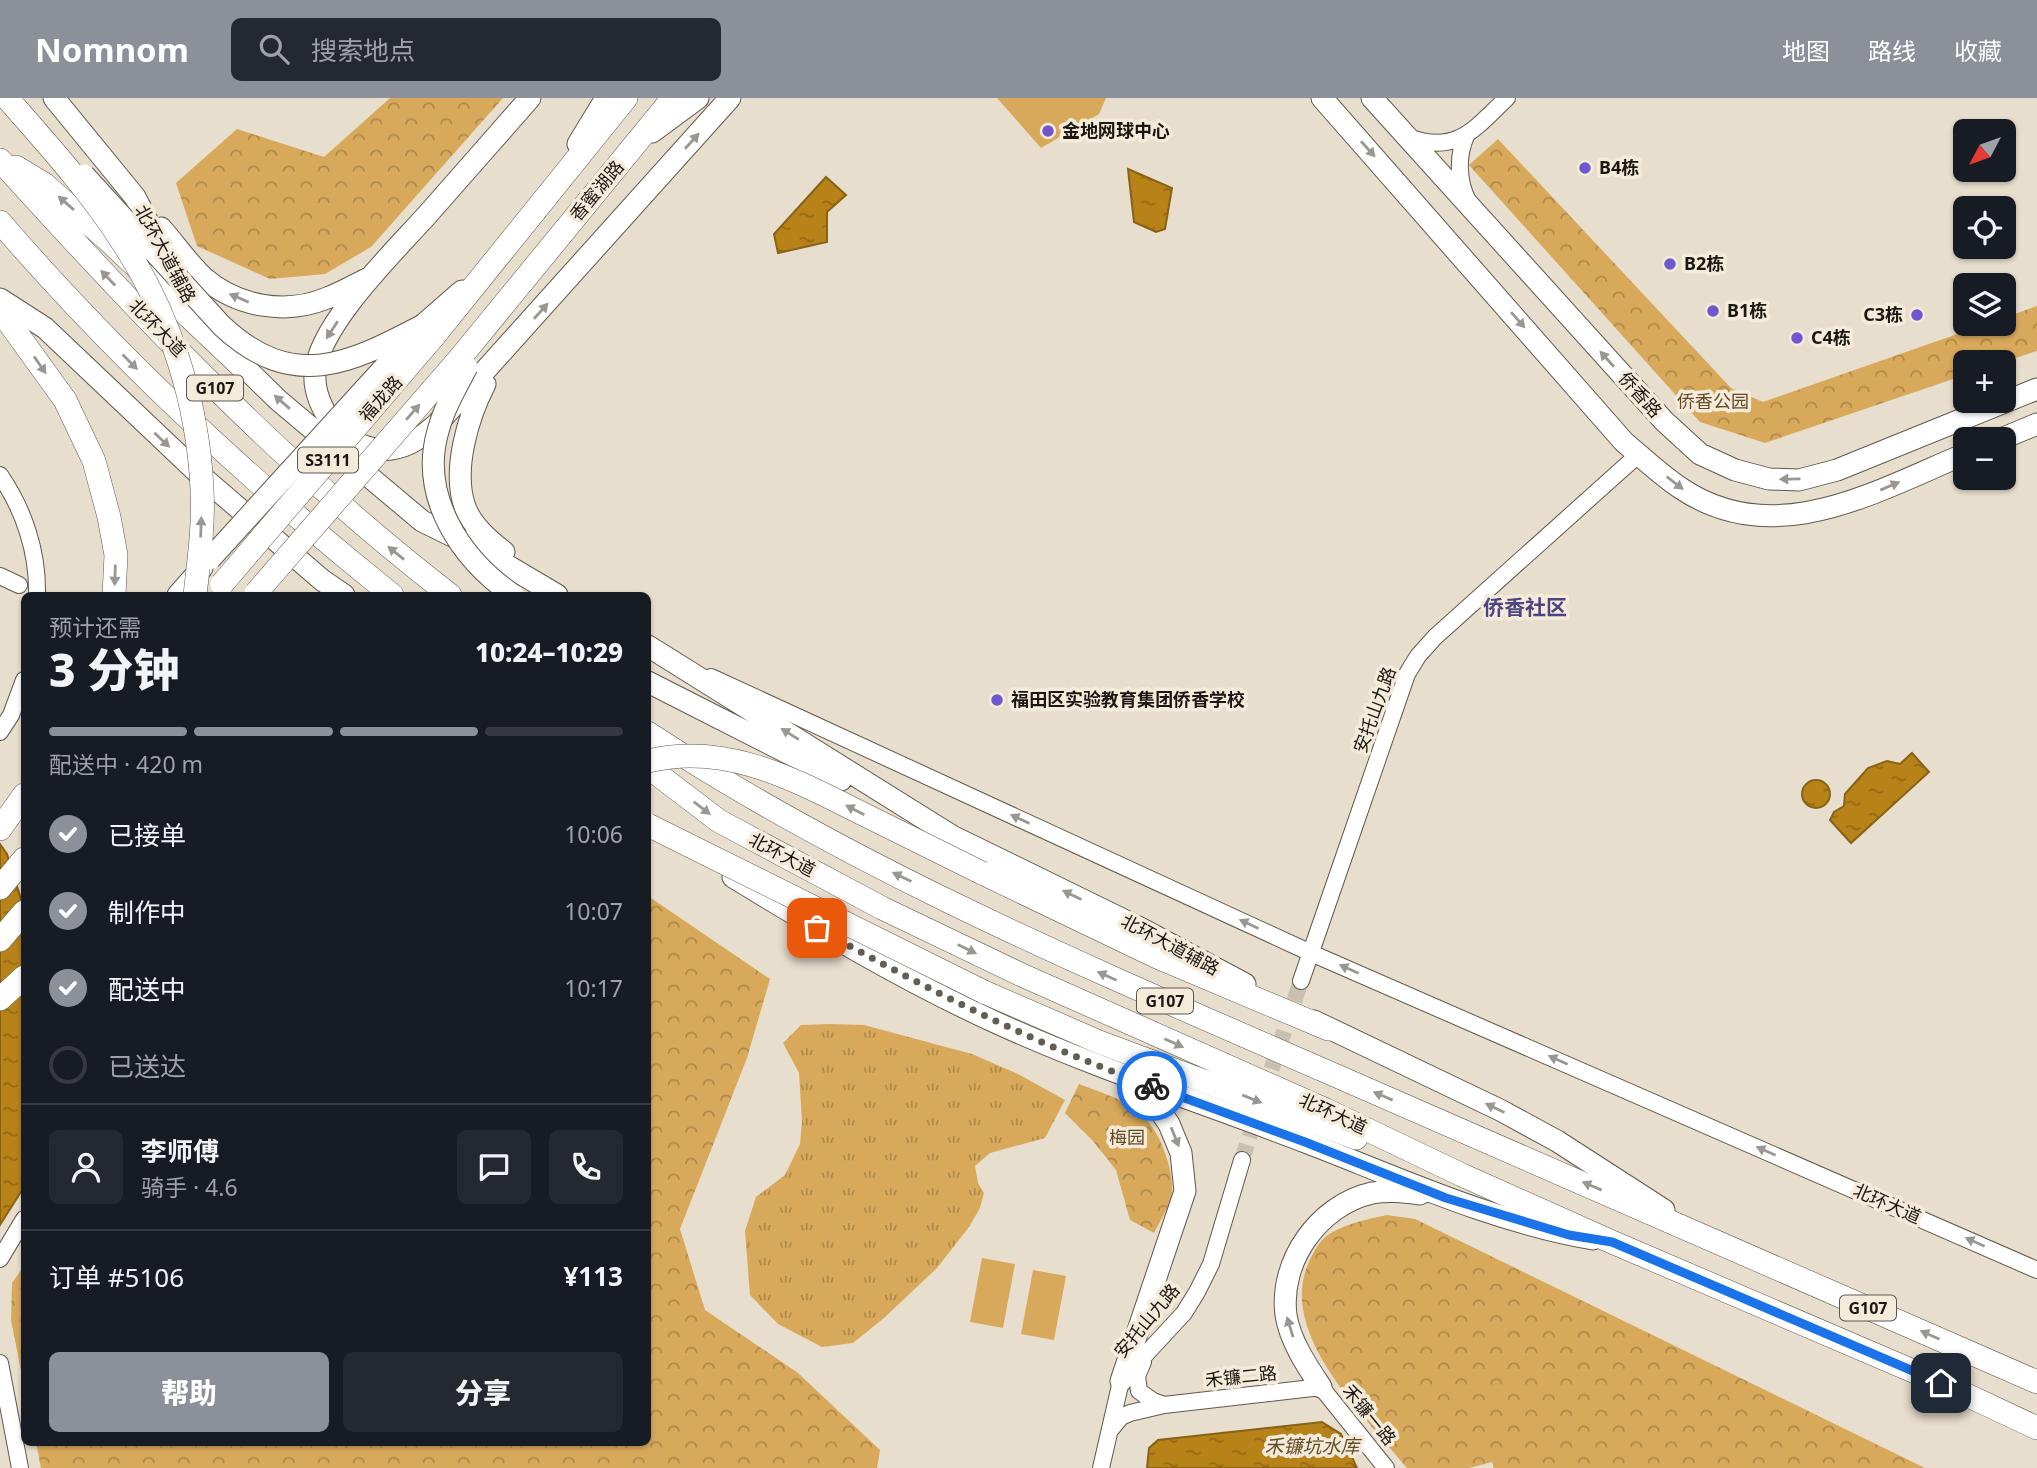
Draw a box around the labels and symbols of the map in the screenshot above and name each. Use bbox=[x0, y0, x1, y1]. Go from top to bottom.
place label: 金地网球中心 bbox=[1062, 118, 1170, 142]
north arrow bbox=[1953, 119, 2016, 182]
marker: 金地网球中心 bbox=[1040, 123, 1056, 139]
one-way arrow bbox=[684, 132, 700, 150]
one-way arrow bbox=[1360, 140, 1376, 158]
street label: 香蜜湖路 bbox=[564, 155, 629, 226]
place label: B4栋 bbox=[1599, 155, 1639, 179]
marker: B4栋 bbox=[1577, 160, 1593, 176]
one-way arrow bbox=[57, 196, 74, 211]
street label: 北环大道辅路 bbox=[130, 200, 202, 307]
place label: B2栋 bbox=[1684, 251, 1724, 275]
marker: B2栋 bbox=[1662, 256, 1678, 272]
one-way arrow bbox=[99, 269, 116, 286]
street label: 北环大道 bbox=[124, 293, 191, 362]
one-way arrow bbox=[228, 293, 249, 304]
place label: B1栋 bbox=[1727, 298, 1767, 322]
one-way arrow bbox=[533, 302, 548, 319]
place label: C3栋 bbox=[1863, 302, 1903, 326]
marker: B1栋 bbox=[1705, 303, 1721, 319]
marker: C3栋 bbox=[1909, 307, 1925, 323]
one-way arrow bbox=[1510, 311, 1526, 329]
one-way arrow bbox=[325, 321, 338, 340]
place label: C4栋 bbox=[1811, 325, 1851, 349]
marker: C4栋 bbox=[1789, 330, 1805, 346]
one-way arrow bbox=[1600, 351, 1616, 368]
one-way arrow bbox=[121, 353, 138, 370]
one-way arrow bbox=[33, 356, 47, 374]
street label: 侨香路 bbox=[1614, 366, 1668, 422]
street label: 福龙路 bbox=[353, 370, 407, 427]
road number: G107 bbox=[187, 376, 243, 400]
park label: 侨香公园 bbox=[1677, 389, 1749, 413]
one-way arrow bbox=[273, 395, 290, 410]
one-way arrow bbox=[405, 404, 420, 421]
one-way arrow bbox=[153, 431, 170, 447]
road number: S3111 bbox=[298, 448, 358, 472]
one-way arrow bbox=[1779, 473, 1801, 485]
one-way arrow bbox=[1666, 476, 1684, 490]
one-way arrow bbox=[1879, 480, 1900, 491]
one-way arrow bbox=[196, 516, 207, 538]
one-way arrow bbox=[388, 545, 406, 560]
one-way arrow bbox=[109, 565, 120, 587]
district label: 侨香社区 bbox=[1483, 593, 1567, 621]
street label: 安托山九路 bbox=[1347, 663, 1401, 756]
place label: 福田区实验教育集团侨香学校 bbox=[1011, 687, 1245, 711]
marker: 福田区实验教育集团侨香学校 bbox=[989, 692, 1005, 708]
one-way arrow bbox=[780, 728, 799, 741]
one-way arrow bbox=[693, 800, 711, 814]
one-way arrow bbox=[845, 804, 865, 815]
one-way arrow bbox=[1009, 813, 1030, 824]
street label: 北环大道 bbox=[745, 827, 820, 882]
one-way arrow bbox=[892, 871, 912, 883]
one-way arrow bbox=[1062, 889, 1082, 900]
pin bbox=[787, 898, 847, 958]
street label: 北环大道辅路 bbox=[1117, 908, 1224, 980]
one-way arrow bbox=[1239, 918, 1259, 930]
one-way arrow bbox=[957, 943, 977, 954]
one-way arrow bbox=[1339, 963, 1359, 975]
one-way arrow bbox=[1097, 970, 1117, 982]
road number: G107 bbox=[1137, 988, 1193, 1014]
one-way arrow bbox=[1164, 1038, 1185, 1049]
courier bbox=[1117, 1051, 1187, 1121]
one-way arrow bbox=[1548, 1054, 1568, 1066]
street label: 北环大道 bbox=[1296, 1087, 1371, 1139]
one-way arrow bbox=[1372, 1090, 1393, 1101]
one-way arrow bbox=[1242, 1094, 1263, 1105]
one-way arrow bbox=[1485, 1102, 1505, 1113]
park label: 梅园 bbox=[1109, 1125, 1145, 1149]
one-way arrow bbox=[1169, 1127, 1181, 1147]
one-way arrow bbox=[1756, 1145, 1776, 1157]
street label: 北环大道 bbox=[1850, 1177, 1925, 1229]
one-way arrow bbox=[1581, 1180, 1602, 1191]
one-way arrow bbox=[1964, 1236, 1985, 1247]
street label: 安托山九路 bbox=[1108, 1278, 1184, 1363]
road number: G107 bbox=[1840, 1296, 1896, 1320]
one-way arrow bbox=[1284, 1316, 1295, 1337]
one-way arrow bbox=[1920, 1329, 1940, 1341]
pin bbox=[1911, 1353, 1971, 1413]
street label: 禾镰二路 bbox=[1204, 1360, 1278, 1392]
street label: 禾镰一路 bbox=[1338, 1379, 1402, 1450]
water label: 禾镰坑水库 bbox=[1264, 1433, 1362, 1459]

